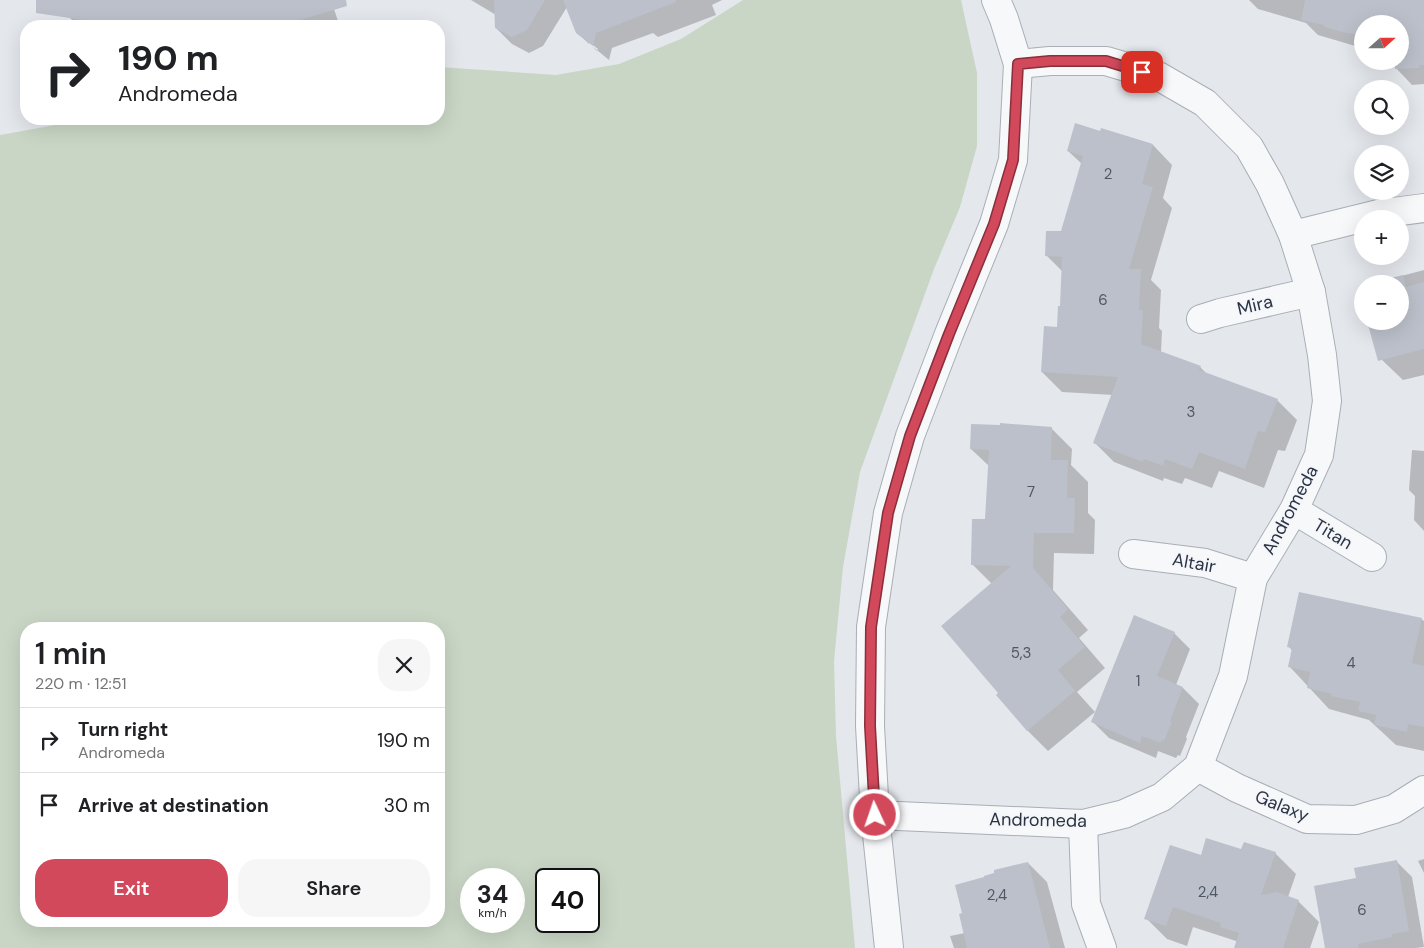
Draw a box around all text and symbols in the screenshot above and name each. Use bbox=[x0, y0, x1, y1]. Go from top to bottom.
north arrow bbox=[1354, 15, 1409, 70]
map controls bbox=[1354, 15, 1409, 330]
text: 190 m bbox=[118, 35, 219, 81]
icon: right bbox=[35, 40, 100, 105]
pin bbox=[1121, 51, 1163, 93]
icon: arrive bbox=[1128, 58, 1156, 86]
text: Andromeda bbox=[118, 79, 238, 108]
button: search bbox=[1354, 80, 1409, 135]
button: layers bbox=[1354, 145, 1409, 200]
house number: 2 bbox=[1104, 164, 1112, 184]
button: + bbox=[1354, 210, 1409, 265]
button: − bbox=[1354, 275, 1409, 330]
street label: Mira bbox=[1235, 289, 1275, 321]
house number: 6 bbox=[1098, 290, 1108, 310]
house number: 3 bbox=[1187, 402, 1195, 422]
street label: Andromeda bbox=[1256, 461, 1324, 559]
house number: 7 bbox=[1027, 482, 1035, 502]
street label: Titan bbox=[1309, 513, 1357, 555]
street label: Altair bbox=[1170, 547, 1218, 579]
text: 1 min bbox=[35, 634, 107, 673]
button: close bbox=[378, 639, 430, 691]
house number: 5,3 bbox=[1011, 643, 1031, 663]
house number: 4 bbox=[1346, 653, 1356, 673]
house number: 1 bbox=[1136, 671, 1140, 691]
text: 220 m · 12:51 bbox=[35, 673, 127, 694]
text: Turn right bbox=[78, 717, 168, 742]
icon: right bbox=[35, 726, 63, 754]
text: 190 m bbox=[377, 728, 430, 753]
text: Andromeda bbox=[78, 742, 165, 763]
street label: Galaxy bbox=[1251, 784, 1313, 828]
position arrow bbox=[848, 788, 900, 840]
icon: arrive bbox=[35, 791, 63, 819]
text: Arrive at destination bbox=[78, 793, 269, 818]
text: 30 m bbox=[384, 793, 430, 818]
street label: Andromeda bbox=[989, 807, 1087, 833]
button: Exit bbox=[35, 859, 228, 917]
button: Share bbox=[238, 859, 430, 917]
speed limit sign: 40 bbox=[535, 868, 600, 933]
text: 34 bbox=[477, 878, 508, 911]
house number: 2,4 bbox=[1198, 882, 1218, 902]
house number: 2,4 bbox=[987, 885, 1007, 905]
house number: 6 bbox=[1357, 900, 1367, 920]
text: km/h bbox=[478, 905, 507, 921]

